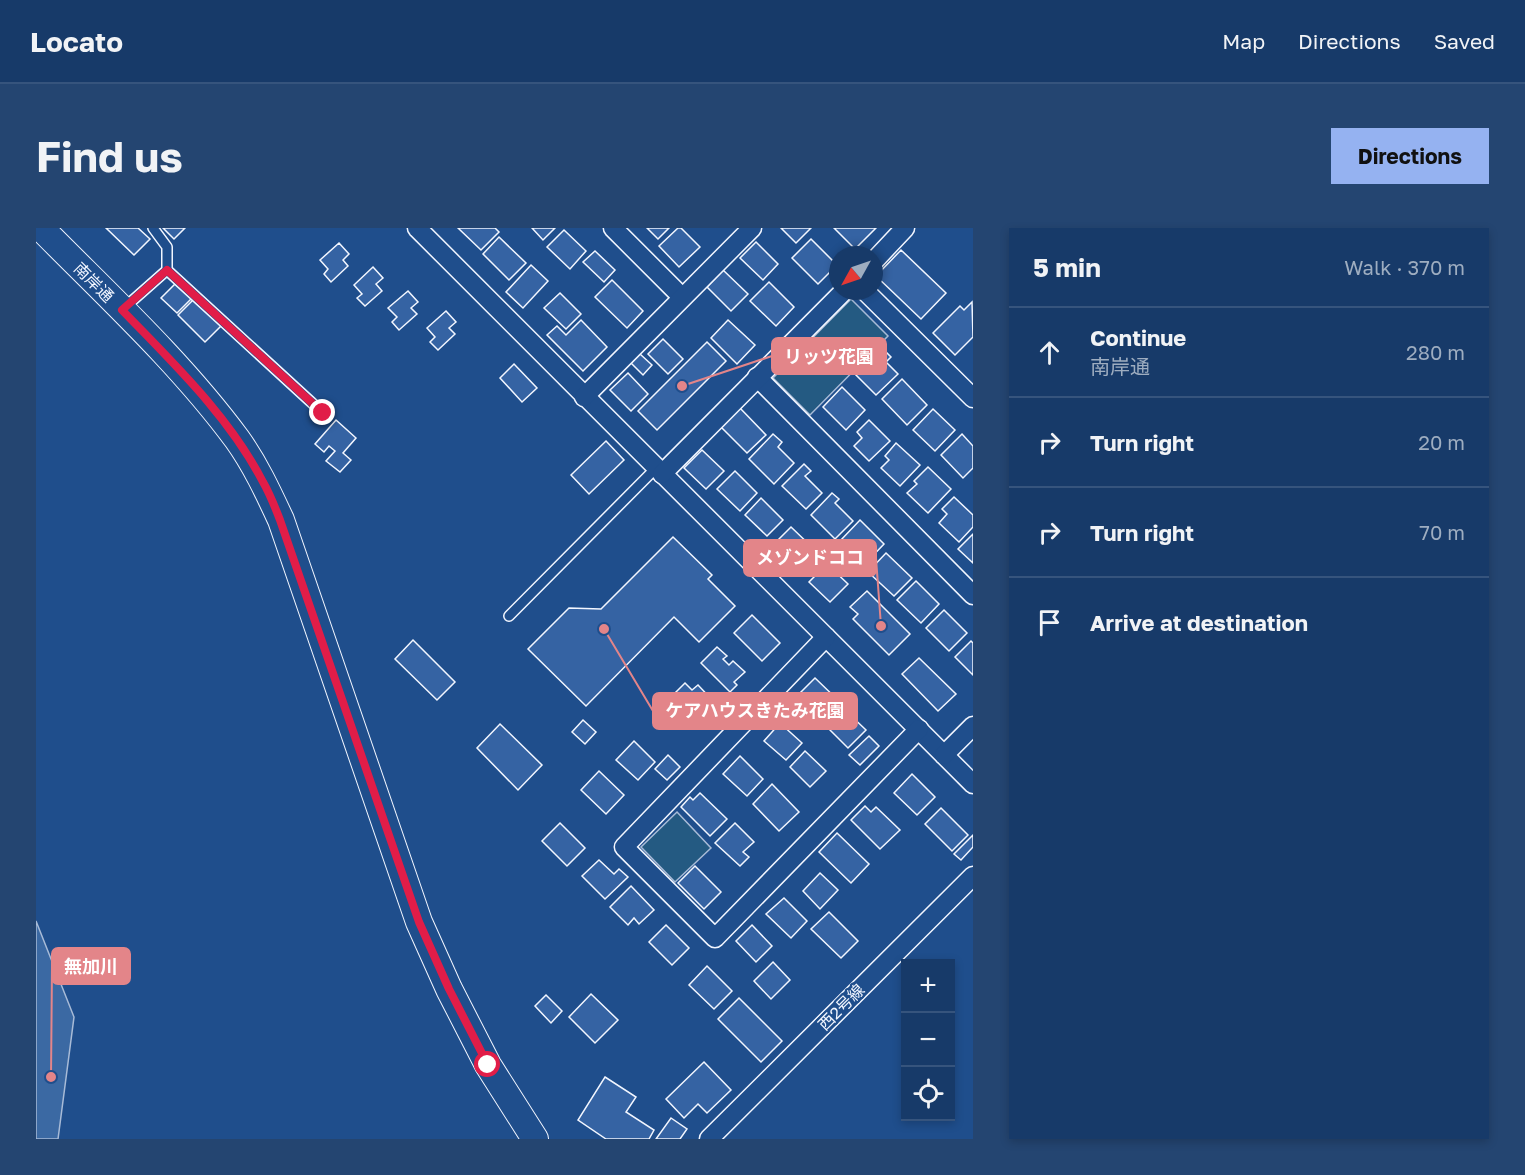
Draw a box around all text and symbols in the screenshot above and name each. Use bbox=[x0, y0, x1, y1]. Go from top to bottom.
text: Locato bbox=[30, 25, 123, 58]
text: Map bbox=[1222, 28, 1265, 54]
text: Directions bbox=[1298, 28, 1401, 54]
text: Saved bbox=[1434, 28, 1495, 54]
button: Directions bbox=[1331, 128, 1489, 184]
text: Find us bbox=[36, 131, 183, 181]
north arrow bbox=[829, 246, 883, 300]
text: 5 min bbox=[1033, 252, 1101, 283]
text: Walk · 370 m bbox=[1344, 255, 1465, 279]
street label: 南岸通 bbox=[70, 258, 118, 306]
text: Continue bbox=[1090, 324, 1186, 351]
icon: ahead bbox=[1033, 336, 1066, 369]
callout: リッツ花園 bbox=[772, 338, 886, 374]
text: 280 m bbox=[1406, 340, 1465, 364]
text: リッツ花園 bbox=[784, 345, 874, 367]
text: 南岸通 bbox=[1090, 354, 1150, 378]
route end bbox=[309, 399, 335, 425]
icon: right bbox=[1033, 426, 1066, 459]
text: Turn right bbox=[1090, 429, 1194, 456]
text: 20 m bbox=[1418, 430, 1465, 454]
icon: right bbox=[1033, 516, 1066, 549]
text: Turn right bbox=[1090, 519, 1194, 546]
text: 70 m bbox=[1419, 520, 1465, 544]
callout: メゾンドココ bbox=[744, 540, 876, 576]
text: メゾンドココ bbox=[756, 546, 864, 568]
icon: arrive bbox=[1033, 606, 1066, 639]
text: Arrive at destination bbox=[1090, 609, 1308, 636]
callout: ケアハウスきたみ花園 bbox=[653, 693, 857, 729]
text: ケアハウスきたみ花園 bbox=[665, 699, 845, 721]
callout: 無加川 bbox=[52, 948, 130, 984]
text: 無加川 bbox=[64, 955, 118, 977]
map controls bbox=[901, 959, 955, 1121]
button: + bbox=[901, 959, 955, 1013]
street label: 西2号線 bbox=[814, 980, 868, 1034]
button: − bbox=[901, 1013, 955, 1067]
route start bbox=[474, 1051, 500, 1077]
button: locate bbox=[901, 1067, 955, 1121]

